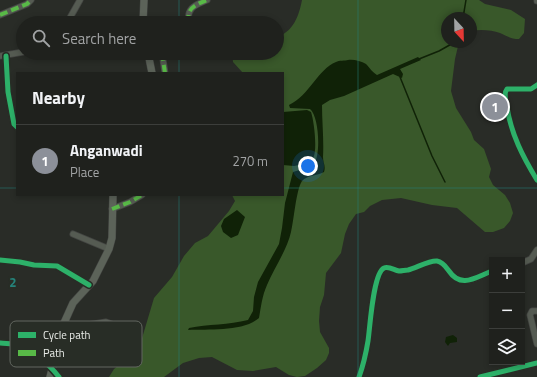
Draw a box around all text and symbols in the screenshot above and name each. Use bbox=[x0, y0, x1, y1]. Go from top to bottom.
north arrow bbox=[441, 12, 477, 48]
search box bbox=[16, 16, 284, 60]
icon: search bbox=[30, 27, 52, 49]
text: Search here bbox=[62, 27, 136, 50]
text: Nearby bbox=[32, 85, 85, 111]
pin: 1 bbox=[482, 92, 508, 122]
text: Anganwadi bbox=[70, 139, 143, 162]
text: 1 bbox=[41, 151, 49, 171]
text: 270 m bbox=[232, 151, 268, 171]
your location bbox=[298, 156, 318, 176]
text: Place bbox=[70, 162, 99, 182]
map controls bbox=[489, 257, 525, 365]
button: + bbox=[489, 257, 525, 293]
text: 2 bbox=[9, 272, 17, 292]
button: − bbox=[489, 293, 525, 329]
legend bbox=[10, 321, 142, 367]
text: Cycle path bbox=[43, 327, 91, 343]
button: layers bbox=[489, 329, 525, 365]
text: Path bbox=[43, 345, 65, 361]

